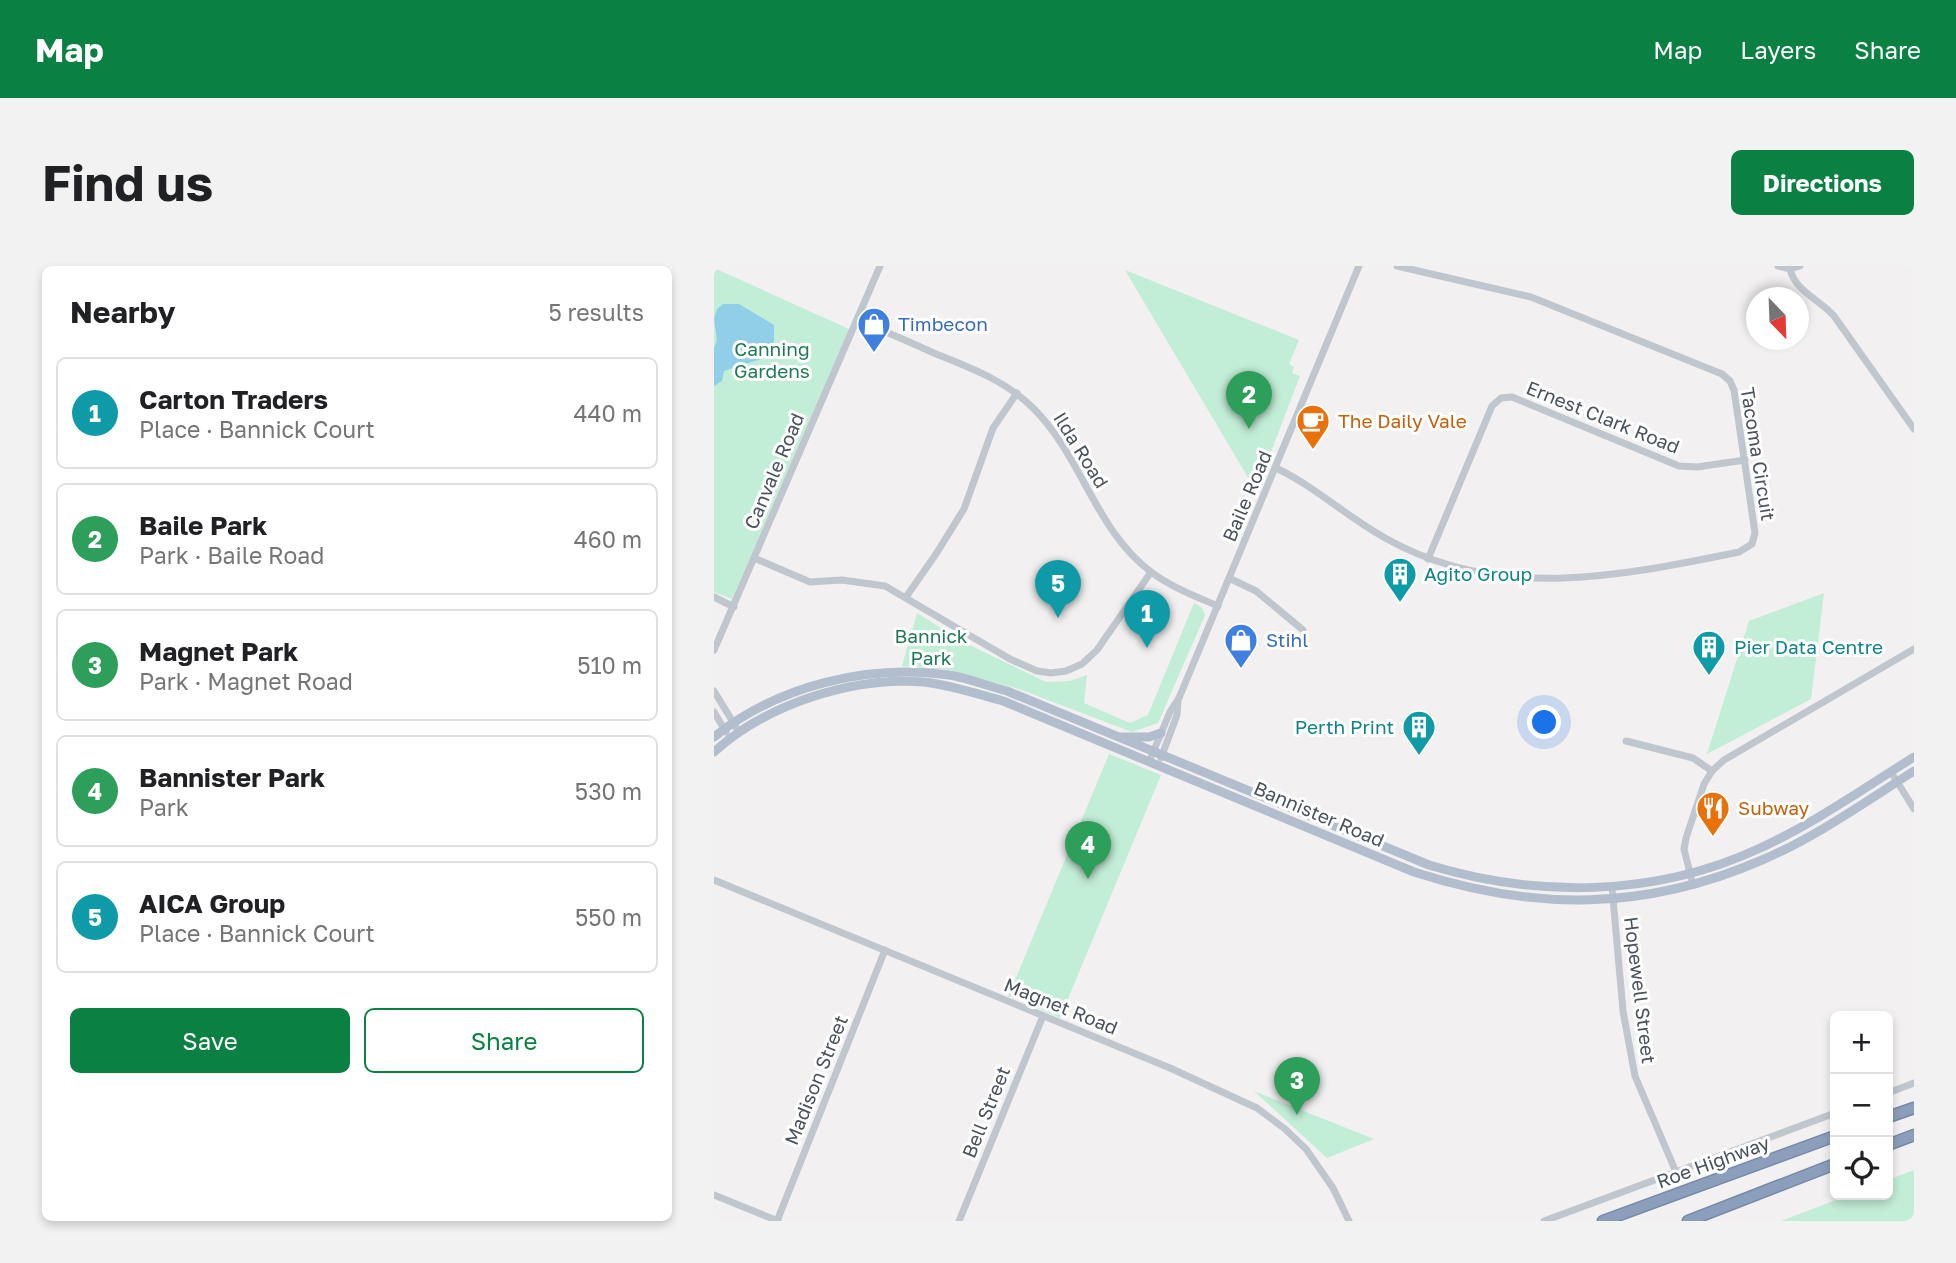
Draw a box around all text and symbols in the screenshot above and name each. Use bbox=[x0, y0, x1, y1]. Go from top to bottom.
text: Map bbox=[35, 30, 104, 69]
text: Map bbox=[1653, 35, 1702, 64]
text: Layers bbox=[1740, 35, 1816, 64]
text: Share bbox=[1854, 35, 1921, 64]
button: Directions bbox=[1731, 150, 1914, 215]
text: Find us bbox=[42, 153, 213, 212]
north arrow bbox=[1746, 287, 1809, 350]
text: Nearby bbox=[70, 294, 175, 330]
text: 5 results bbox=[548, 298, 644, 326]
shop icon: Timbecon bbox=[855, 305, 893, 354]
place label: Timbecon bbox=[898, 312, 988, 335]
park label: Canning Gardens bbox=[734, 337, 810, 382]
pin: 2 bbox=[1226, 371, 1272, 429]
street label: Ernest Clark Road bbox=[1523, 375, 1683, 458]
text: Carton Traders bbox=[139, 384, 328, 415]
street label: Tacoma Circuit bbox=[1737, 386, 1780, 522]
text: 1 bbox=[89, 399, 101, 427]
text: 440 m bbox=[574, 399, 642, 427]
cafe icon: The Daily Vale bbox=[1294, 402, 1332, 451]
street label: Ilda Road bbox=[1049, 407, 1114, 492]
street label: Canvale Road bbox=[739, 409, 808, 532]
place label: The Daily Vale bbox=[1338, 409, 1467, 432]
text: Place · Bannick Court bbox=[139, 415, 375, 443]
street label: Baile Road bbox=[1217, 447, 1276, 545]
text: Baile Park bbox=[139, 510, 267, 541]
text: 2 bbox=[88, 525, 102, 553]
text: 460 m bbox=[574, 525, 642, 553]
text: Park · Baile Road bbox=[139, 541, 324, 569]
building icon: Agito Group bbox=[1381, 555, 1419, 604]
pin: 5 bbox=[1035, 560, 1081, 618]
place label: Agito Group bbox=[1424, 562, 1532, 585]
pin: 1 bbox=[1124, 590, 1170, 648]
shop icon: Stihl bbox=[1222, 621, 1260, 670]
park label: Bannick Park bbox=[894, 624, 968, 669]
place label: Stihl bbox=[1266, 628, 1308, 651]
building icon: Pier Data Centre bbox=[1690, 628, 1728, 677]
place label: Pier Data Centre bbox=[1734, 635, 1883, 658]
text: Magnet Park bbox=[139, 636, 298, 667]
text: 3 bbox=[88, 651, 102, 679]
text: 510 m bbox=[577, 651, 642, 679]
text: Park · Magnet Road bbox=[139, 667, 353, 695]
your location bbox=[1527, 705, 1561, 739]
building icon: Perth Print bbox=[1400, 708, 1438, 757]
place label: Perth Print bbox=[1295, 715, 1394, 738]
text: Bannister Park bbox=[139, 762, 325, 793]
street label: Bannister Road bbox=[1251, 776, 1388, 851]
text: 4 bbox=[88, 777, 102, 805]
text: 530 m bbox=[575, 777, 642, 805]
restaurant icon: Subway bbox=[1694, 789, 1732, 838]
text: Park bbox=[139, 793, 189, 821]
place label: Subway bbox=[1738, 796, 1810, 819]
pin: 4 bbox=[1065, 821, 1111, 879]
text: AICA Group bbox=[139, 888, 285, 919]
text: 5 bbox=[88, 903, 102, 931]
text: 550 m bbox=[575, 903, 642, 931]
street label: Hopewell Street bbox=[1620, 915, 1661, 1065]
text: Place · Bannick Court bbox=[139, 919, 375, 947]
street label: Magnet Road bbox=[1001, 972, 1121, 1039]
button: Save bbox=[70, 1008, 350, 1073]
button: Share bbox=[364, 1008, 644, 1073]
map controls bbox=[1830, 1011, 1893, 1200]
button: + bbox=[1830, 1011, 1893, 1074]
street label: Madison Street bbox=[779, 1012, 852, 1148]
pin: 3 bbox=[1274, 1057, 1320, 1115]
street label: Bell Street bbox=[957, 1063, 1014, 1161]
button: − bbox=[1830, 1074, 1893, 1137]
street label: Roe Highway bbox=[1653, 1130, 1773, 1193]
button: locate bbox=[1830, 1137, 1893, 1200]

